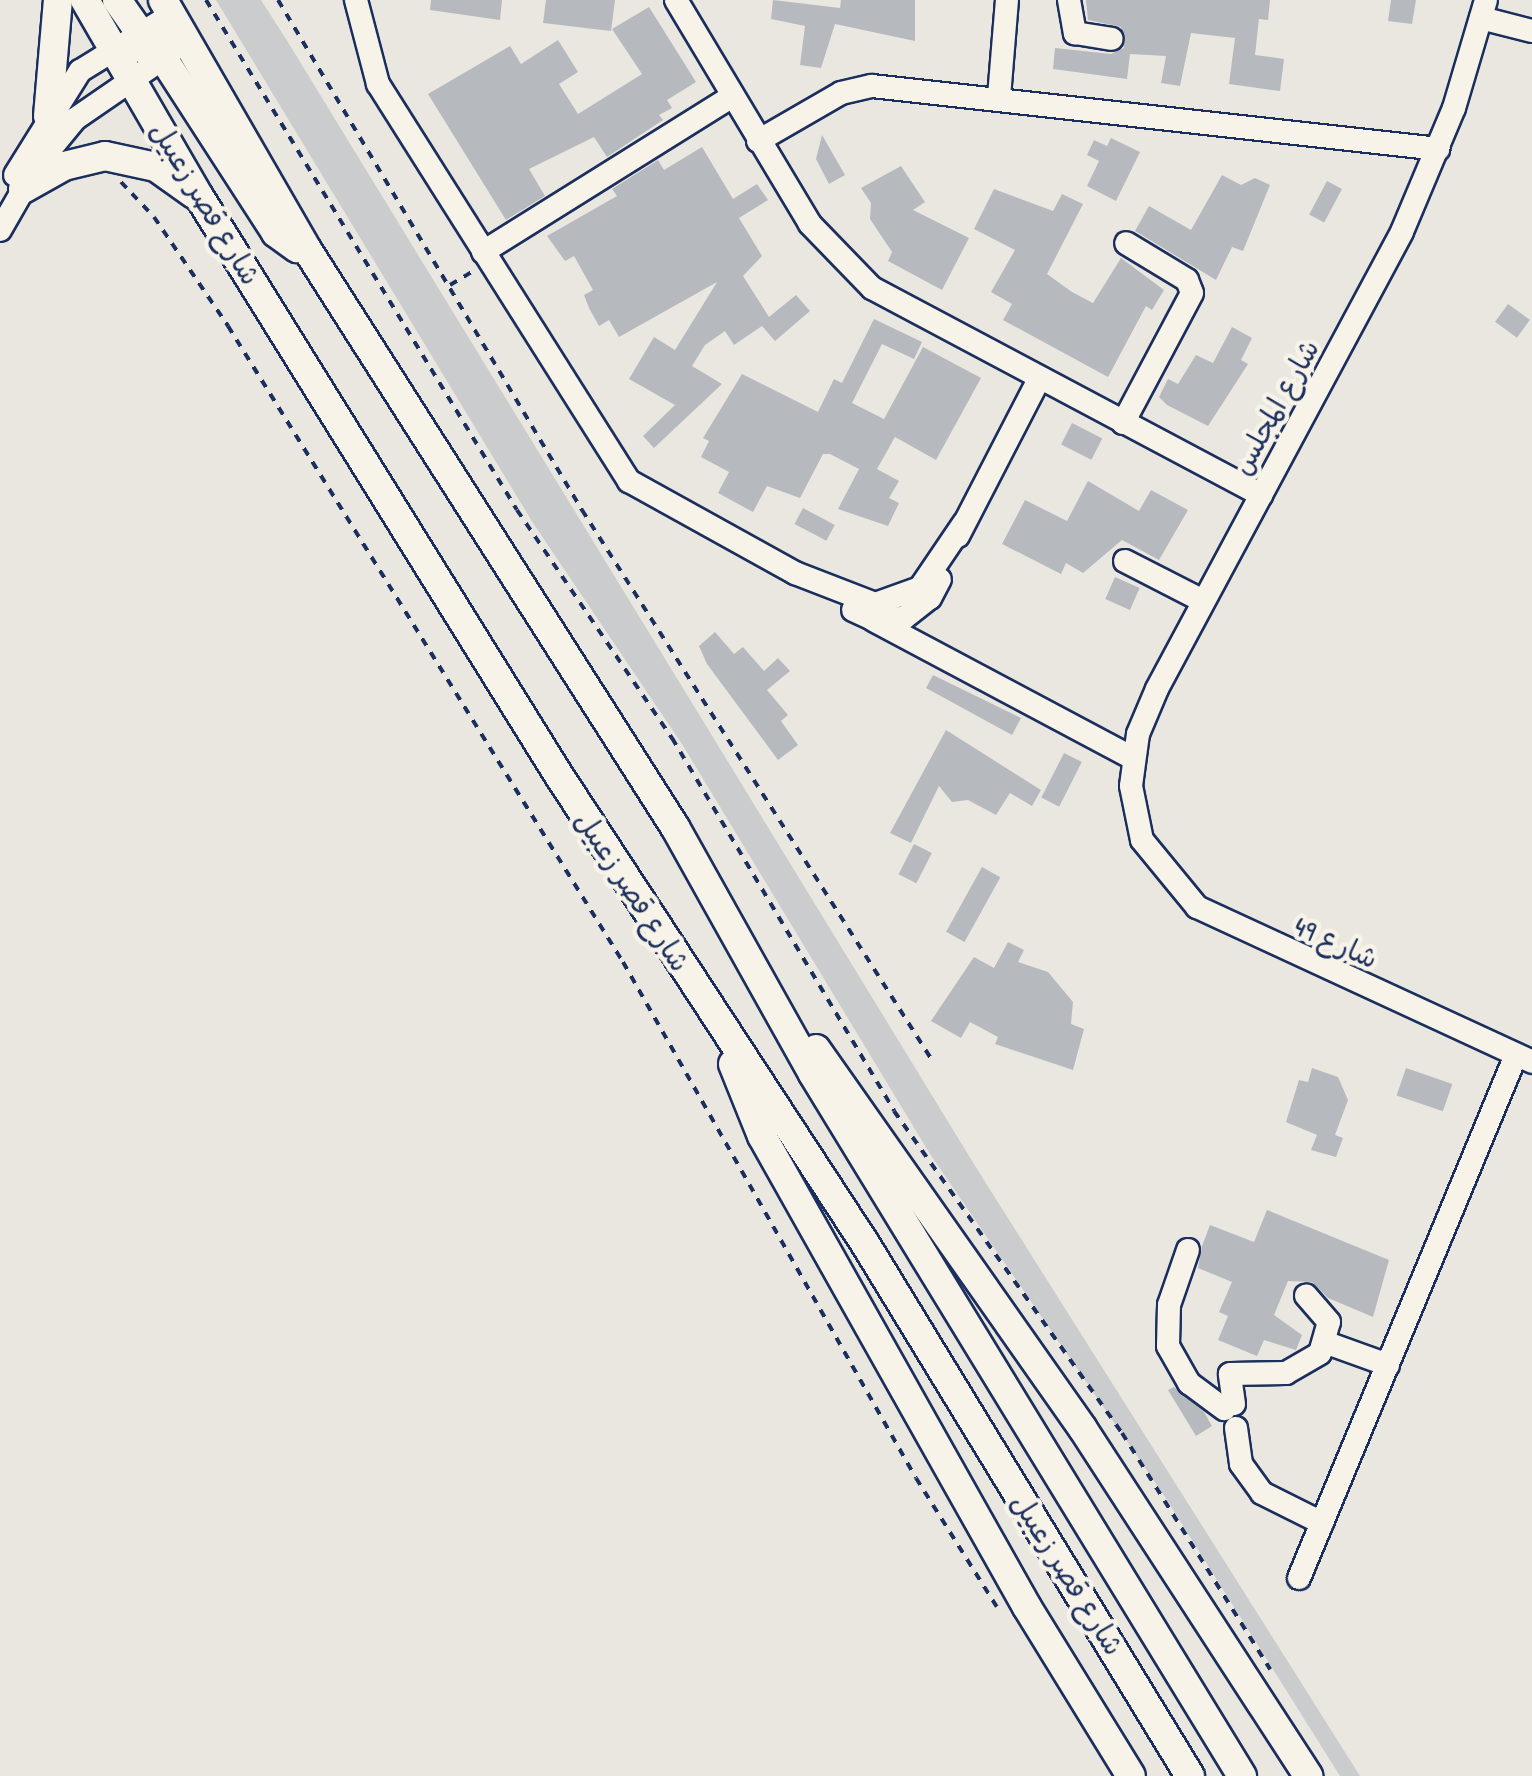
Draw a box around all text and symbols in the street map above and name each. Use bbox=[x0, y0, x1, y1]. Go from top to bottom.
street label: شارع قصر زعبيل bbox=[144, 115, 268, 291]
street label: شارع المجلس bbox=[1224, 334, 1326, 480]
street label: شارع قصر زعبيل bbox=[569, 805, 697, 977]
street label: شارع 49 bbox=[1289, 909, 1383, 975]
street label: شارع قصر زعبيل bbox=[1005, 1487, 1131, 1661]

